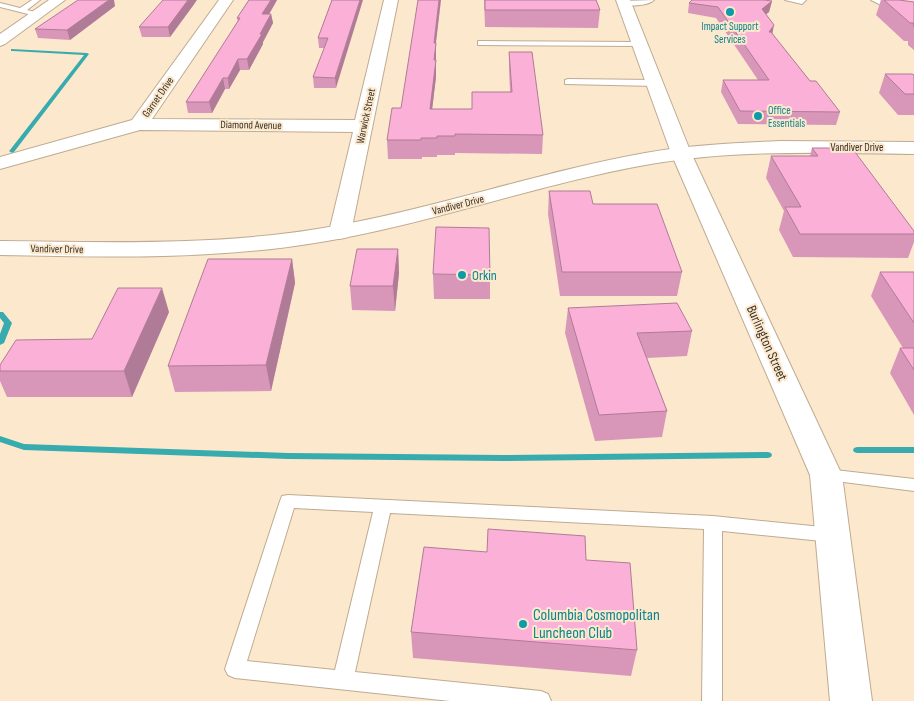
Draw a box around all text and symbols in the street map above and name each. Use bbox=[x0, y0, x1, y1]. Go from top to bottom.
marker: Impact Support Services bbox=[724, 6, 736, 18]
place label: Impact Support Services bbox=[701, 20, 759, 46]
street label: Garnet Drive bbox=[139, 74, 177, 120]
street label: Warwick Street bbox=[354, 87, 378, 145]
place label: Office Essentials bbox=[768, 104, 805, 130]
marker: Office Essentials bbox=[752, 110, 764, 122]
street label: Diamond Avenue bbox=[220, 118, 282, 132]
street label: Vandiver Drive bbox=[831, 141, 883, 154]
street label: Vandiver Drive bbox=[431, 192, 485, 218]
street label: Vandiver Drive bbox=[30, 242, 84, 256]
place label: Orkin bbox=[472, 267, 497, 284]
marker: Orkin bbox=[456, 269, 468, 281]
street label: Burlington Street bbox=[743, 303, 791, 383]
place label: Columbia Cosmopolitan Luncheon Club bbox=[533, 606, 660, 643]
marker: Columbia Cosmopolitan Luncheon Club bbox=[517, 618, 529, 630]

